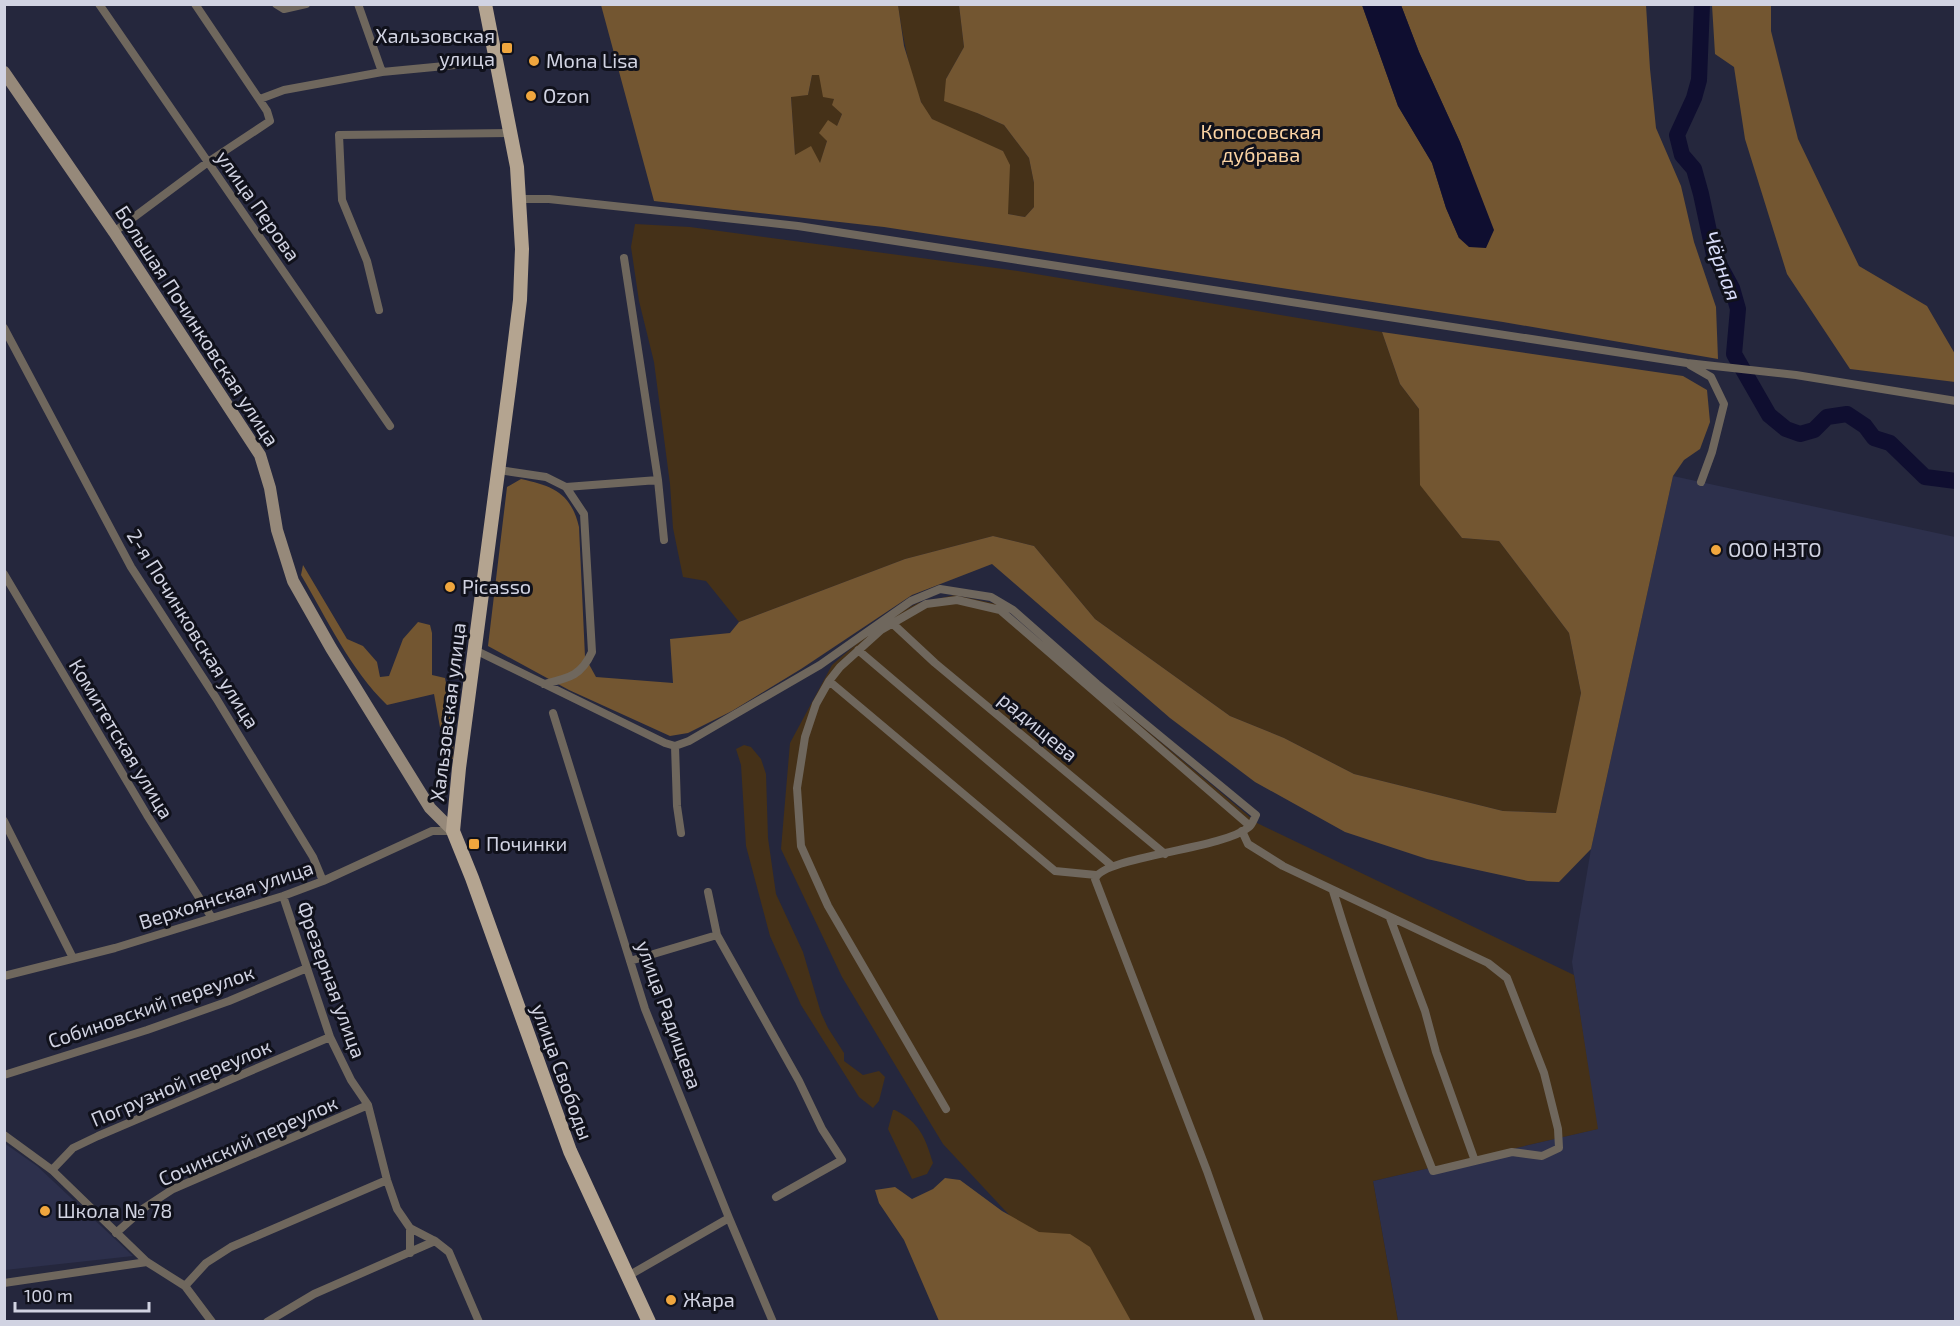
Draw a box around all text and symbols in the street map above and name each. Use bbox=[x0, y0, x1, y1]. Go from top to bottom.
place label: Хальзовская улица bbox=[375, 23, 495, 71]
marker: Хальзовская улица bbox=[500, 41, 514, 55]
place label: Mona Lisa bbox=[546, 48, 638, 72]
marker: Mona Lisa bbox=[527, 54, 541, 68]
place label: Ozon bbox=[543, 83, 590, 107]
marker: Ozon bbox=[524, 89, 538, 103]
park label: Копосовская дубрава bbox=[1201, 119, 1321, 167]
street label: улица Перова bbox=[211, 145, 306, 266]
street label: Большая Починковская улица bbox=[110, 201, 285, 451]
water label: Чёрная bbox=[1699, 227, 1747, 304]
street label: 2-я Починковская улица bbox=[122, 524, 265, 733]
place label: ООО НЗТО bbox=[1728, 537, 1822, 561]
marker: ООО НЗТО bbox=[1709, 543, 1723, 557]
place label: Picasso bbox=[462, 574, 531, 598]
marker: Picasso bbox=[443, 580, 457, 594]
street label: Хальзовская улица bbox=[424, 621, 471, 803]
street label: Комитетская улица bbox=[64, 654, 179, 823]
street label: радищева bbox=[994, 686, 1083, 766]
place label: Починки bbox=[486, 831, 567, 855]
marker: Починки bbox=[467, 837, 481, 851]
street label: Верхоянская улица bbox=[135, 855, 316, 935]
street label: Фрезерная улица bbox=[291, 898, 371, 1062]
street label: улица Радищева bbox=[631, 937, 708, 1092]
street label: Собиновский переулок bbox=[44, 959, 258, 1054]
street label: улица Свободы bbox=[526, 1000, 599, 1143]
street label: Погрузной переулок bbox=[87, 1033, 275, 1132]
street label: Сочинский переулок bbox=[154, 1090, 341, 1191]
place label: Школа № 78 bbox=[57, 1198, 172, 1222]
marker: Школа № 78 bbox=[38, 1204, 52, 1218]
scale bar bbox=[15, 1275, 148, 1313]
text: 100 m bbox=[24, 1284, 73, 1306]
place label: Жара bbox=[683, 1287, 735, 1311]
marker: Жара bbox=[664, 1293, 678, 1307]

